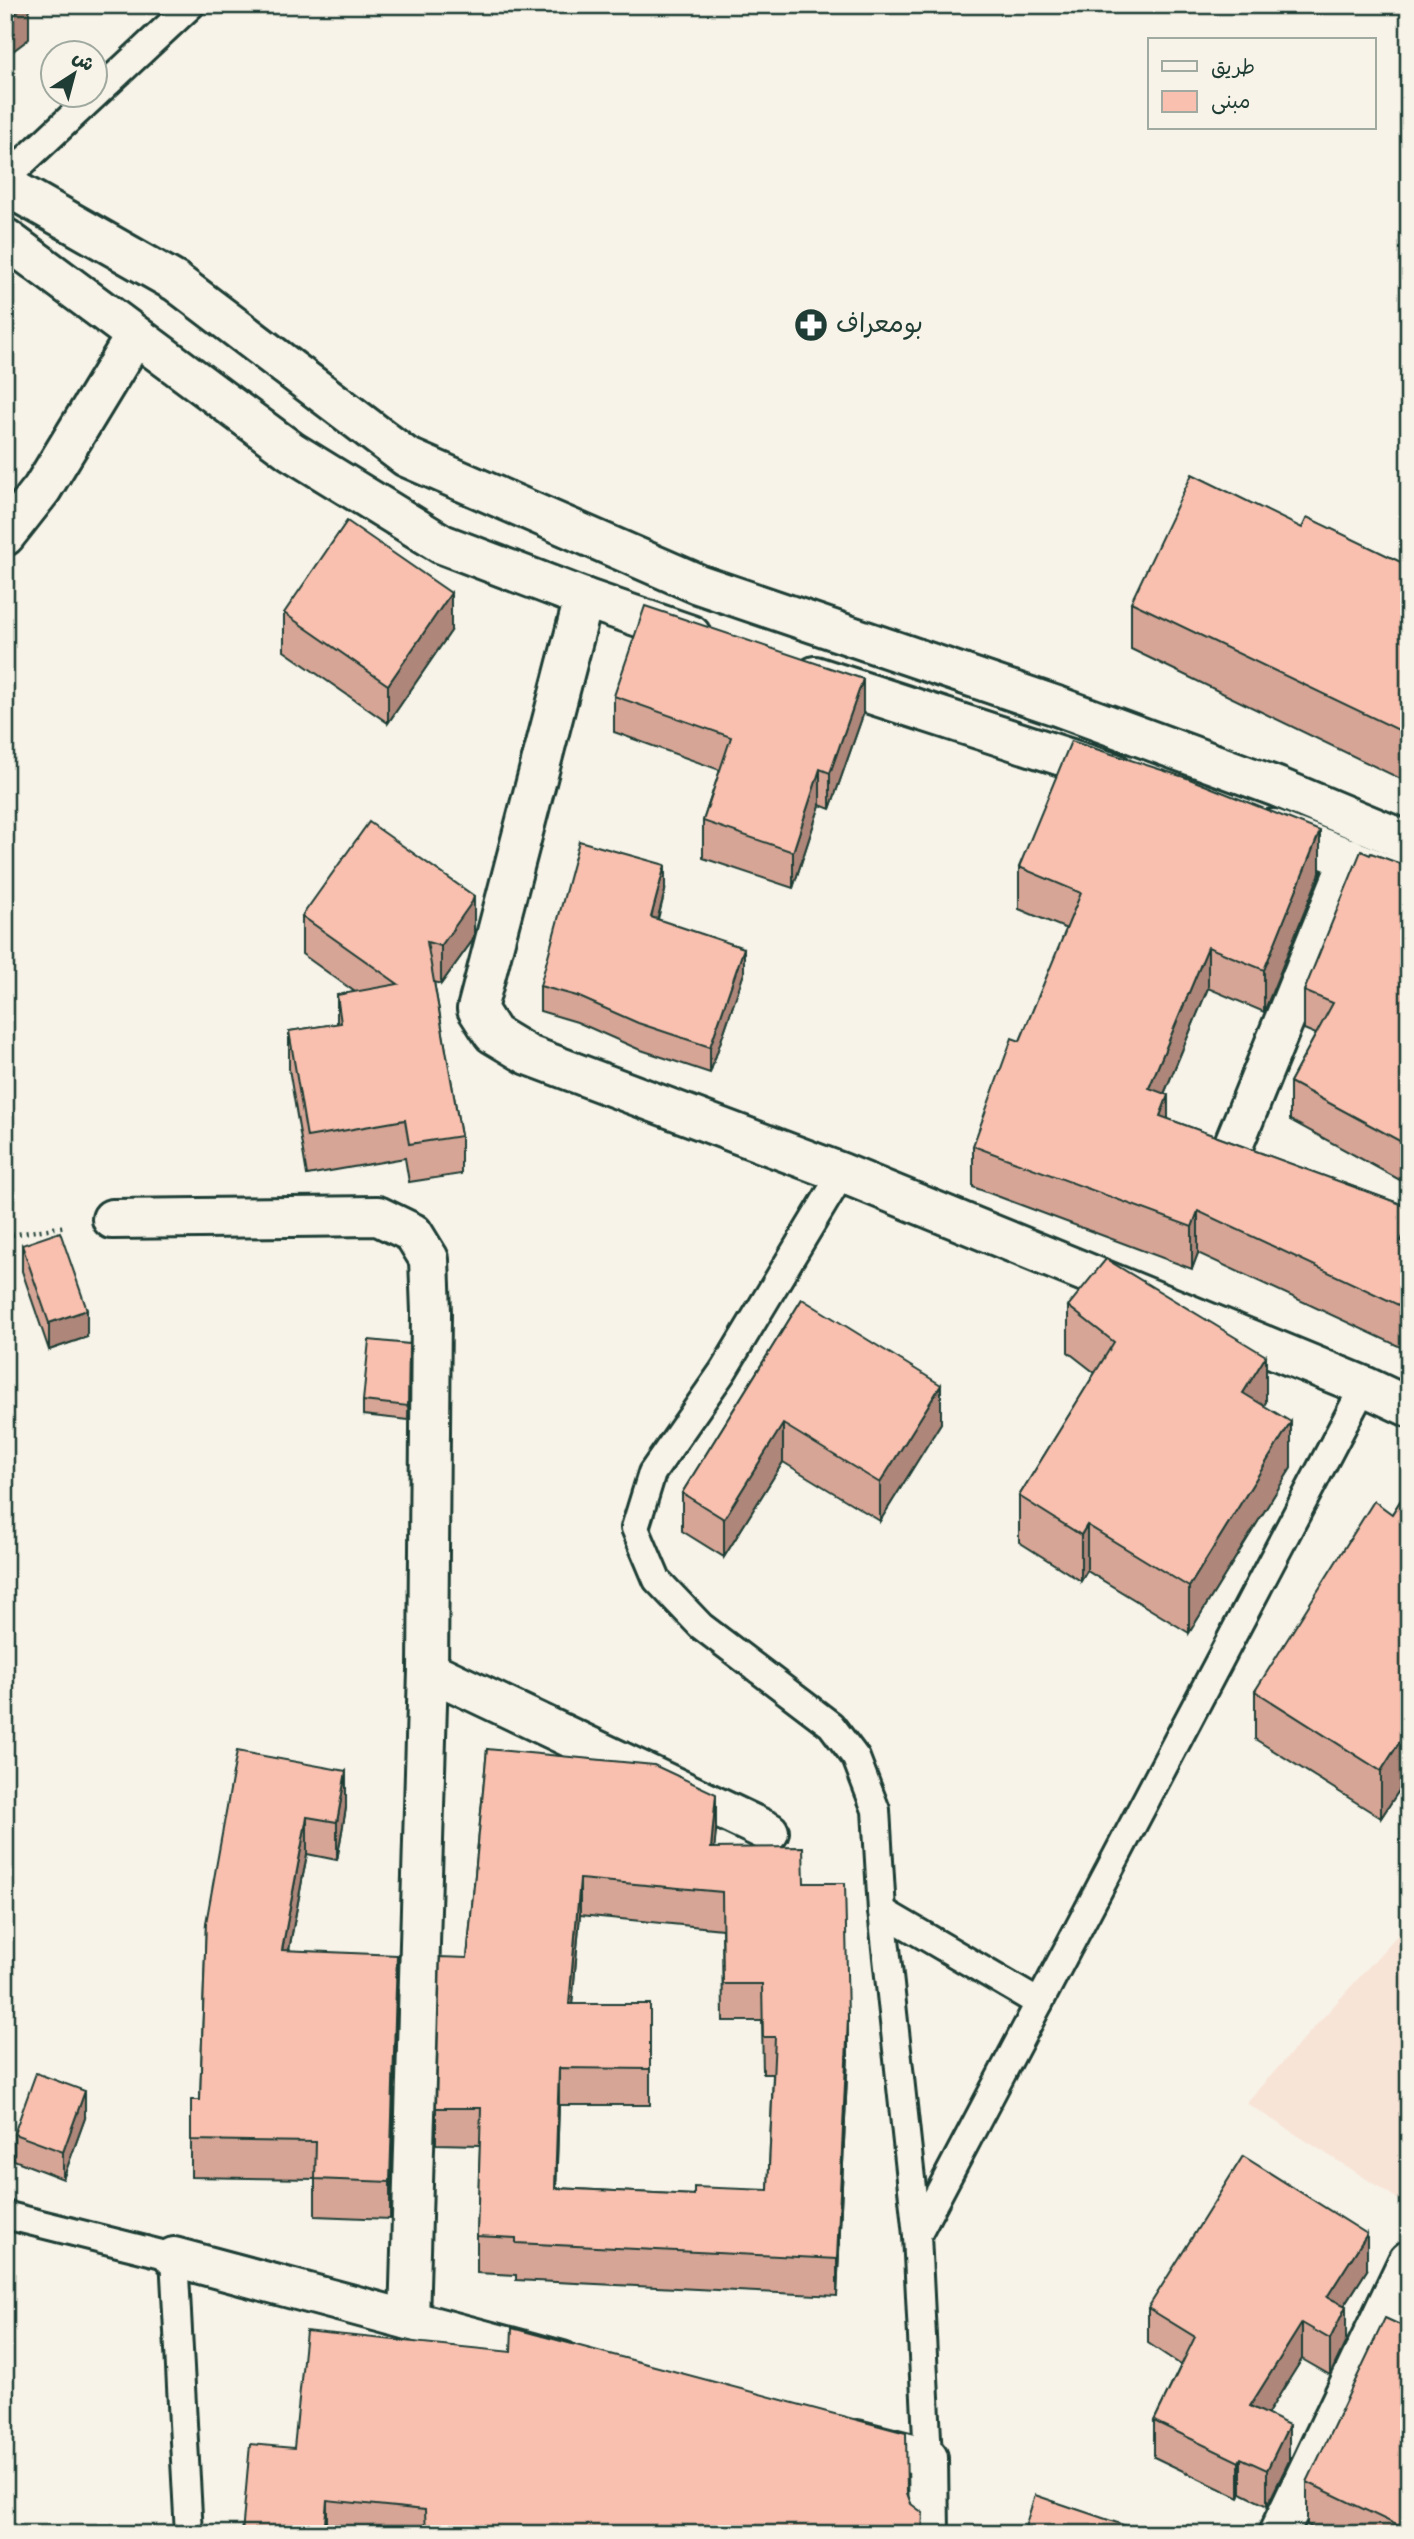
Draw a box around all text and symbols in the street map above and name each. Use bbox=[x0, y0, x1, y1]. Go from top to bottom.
north arrow bbox=[38, 38, 108, 108]
legend bbox=[1148, 38, 1376, 130]
text: ش bbox=[67, 45, 99, 78]
text: طريق bbox=[1211, 54, 1255, 82]
text: مبنى bbox=[1211, 88, 1250, 116]
pharmacy icon: بومعراف bbox=[792, 306, 830, 344]
place label: بومعراف bbox=[836, 308, 923, 342]

